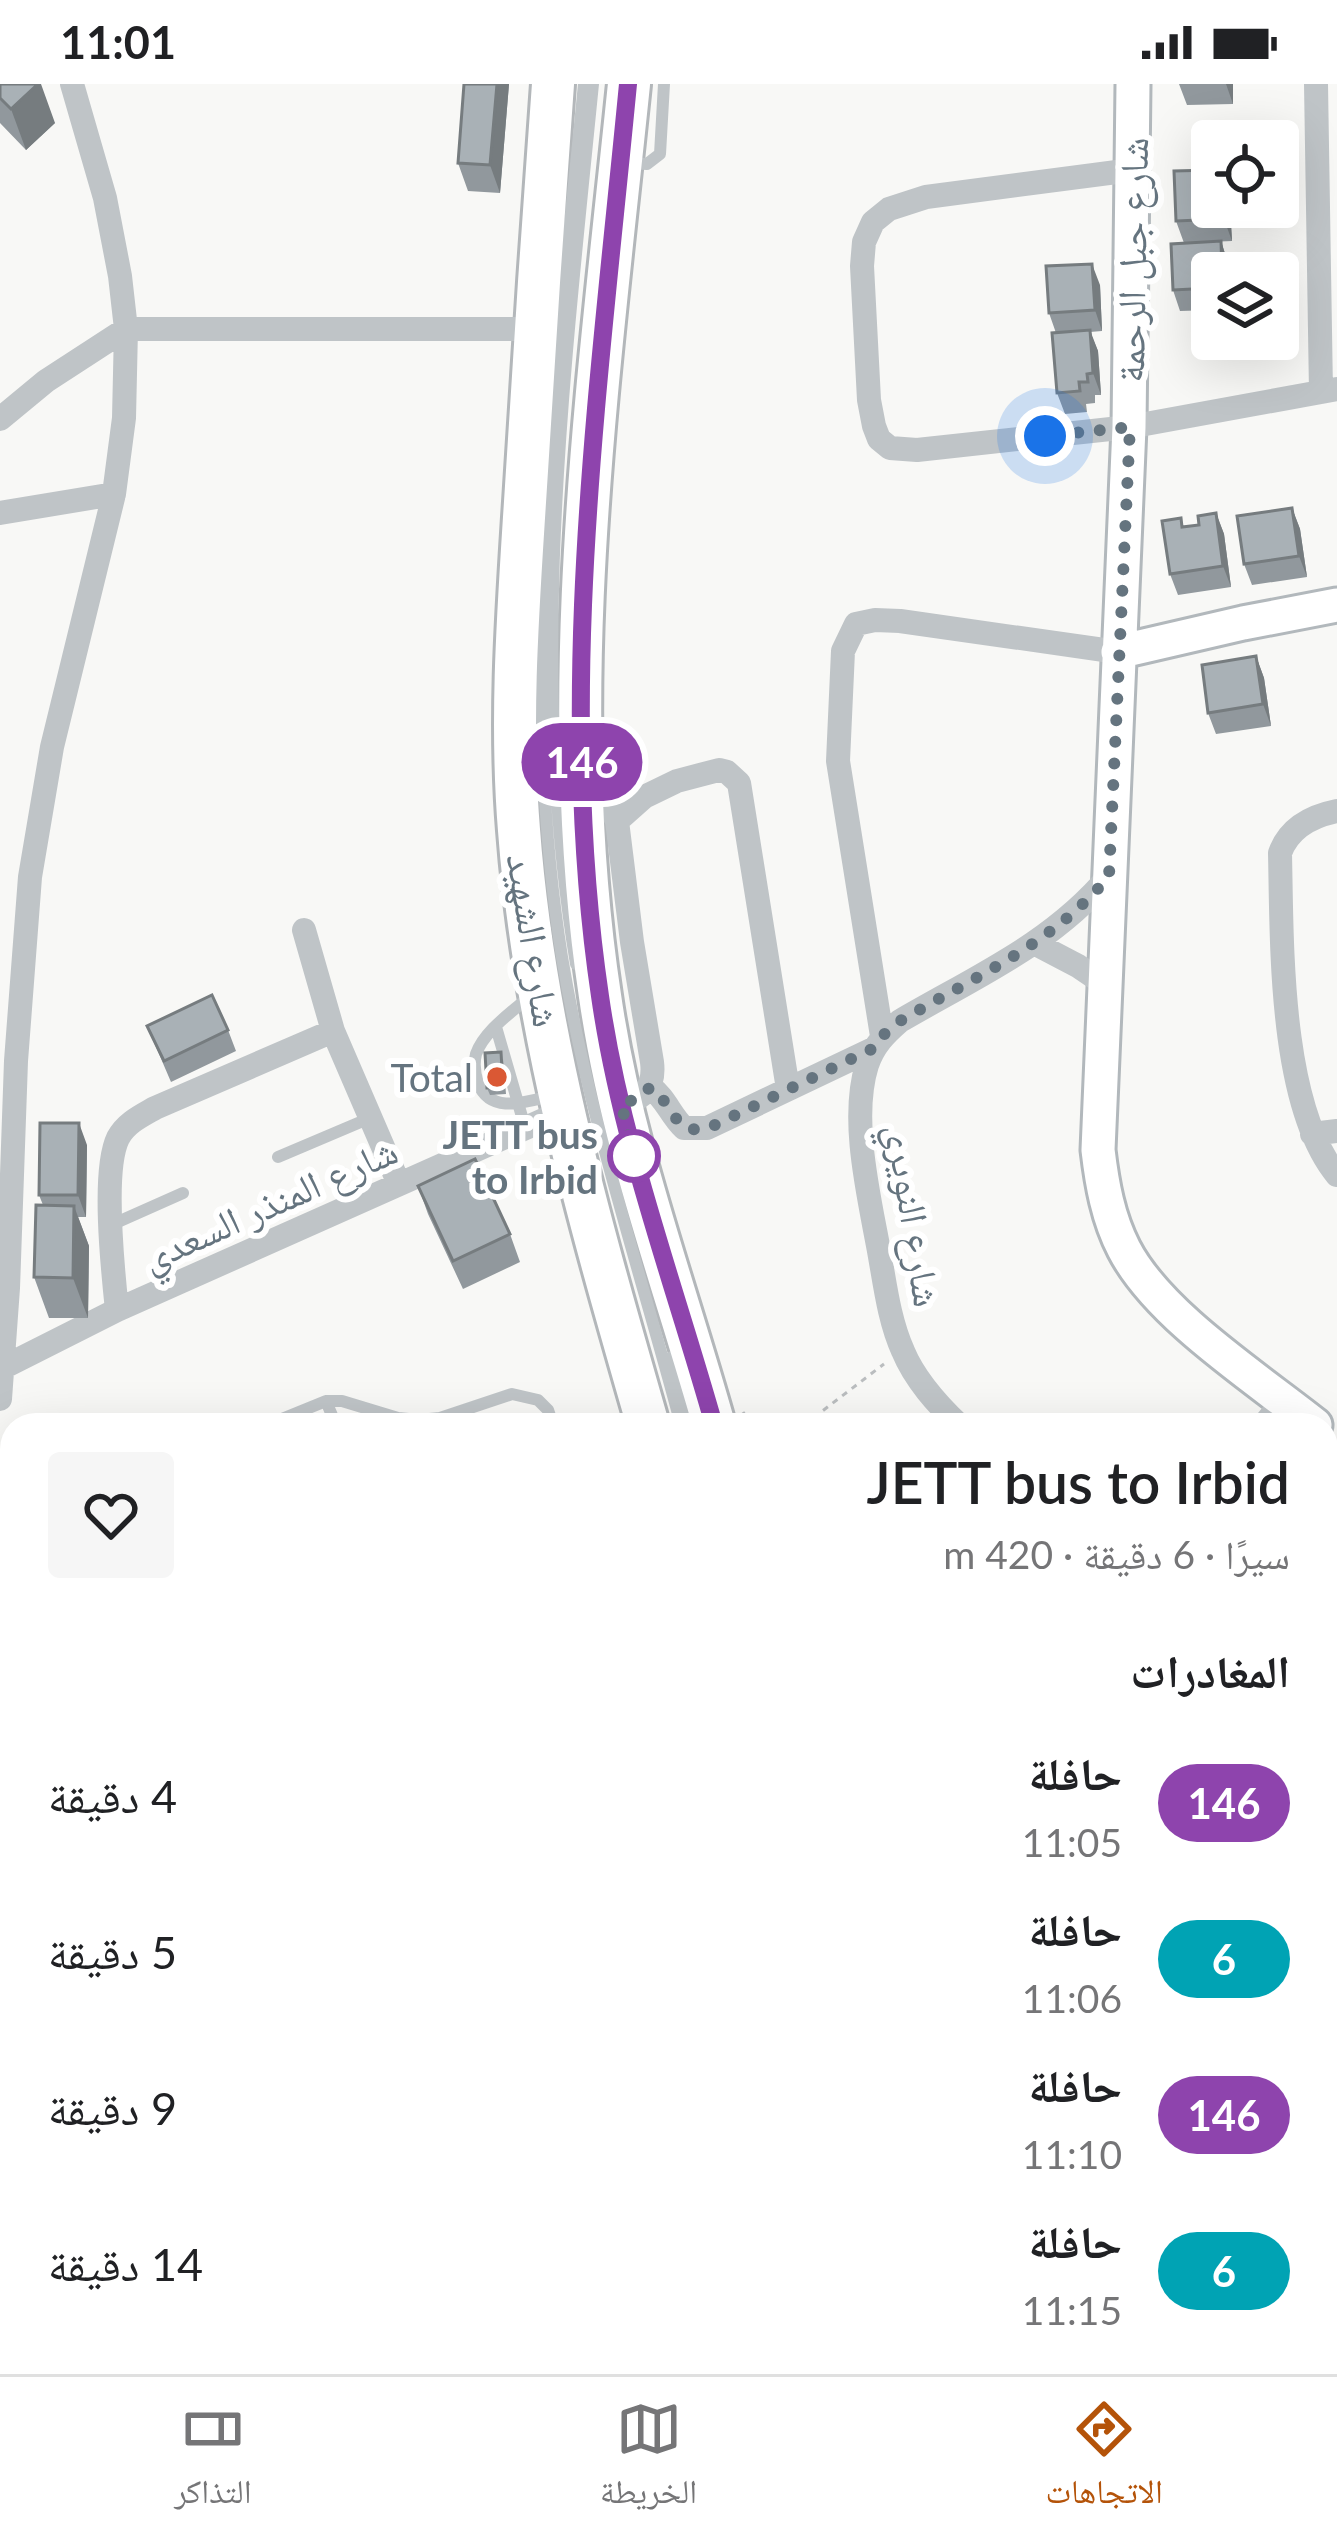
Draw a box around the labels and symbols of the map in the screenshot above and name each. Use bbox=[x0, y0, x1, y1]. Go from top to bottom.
street label: شارع جبل الرحمة bbox=[1106, 137, 1159, 383]
your location bbox=[1015, 406, 1075, 466]
line badge: 146 bbox=[513, 723, 651, 801]
street label: شارع الشهيد bbox=[496, 850, 571, 1030]
place label: Total bbox=[390, 1054, 473, 1100]
marker: Total bbox=[484, 1064, 510, 1090]
place label: JETT bus to Irbid bbox=[442, 1111, 598, 1202]
street label: شارع النويري bbox=[868, 1120, 952, 1311]
street label: شارع المنذر السعدي bbox=[134, 1126, 408, 1289]
marker: JETT bus to Irbid bbox=[609, 1131, 659, 1181]

